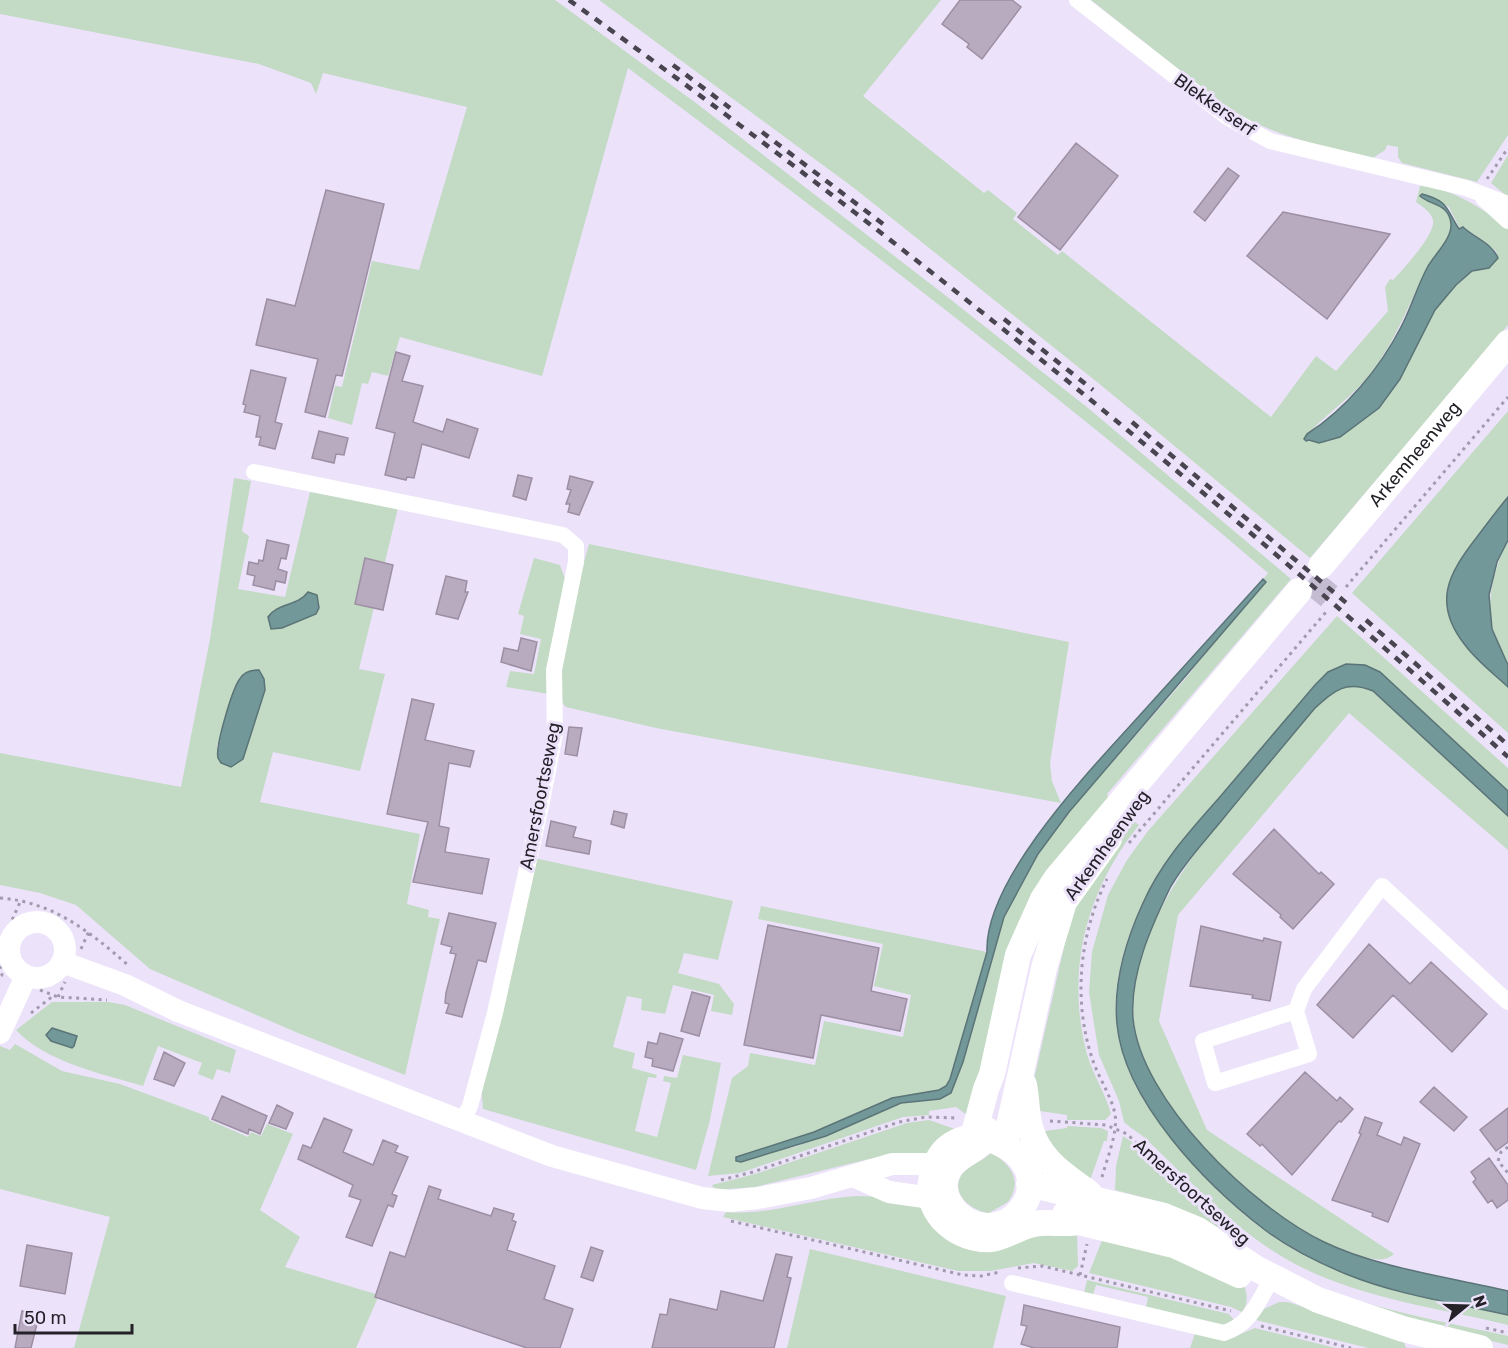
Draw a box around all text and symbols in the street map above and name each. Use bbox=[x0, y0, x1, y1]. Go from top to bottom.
street label: Blekkerserf bbox=[1170, 69, 1260, 141]
street label: Arkemheenweg bbox=[1364, 397, 1465, 511]
street label: Amersfoortseweg bbox=[515, 721, 565, 871]
street label: Arkemheenweg bbox=[1060, 786, 1154, 904]
street label: Amersfoortseweg bbox=[1129, 1134, 1255, 1250]
north arrow bbox=[1436, 1276, 1496, 1336]
text: N bbox=[1469, 1293, 1491, 1310]
scale bar bbox=[15, 1297, 132, 1335]
text: 50 m bbox=[24, 1307, 67, 1329]

